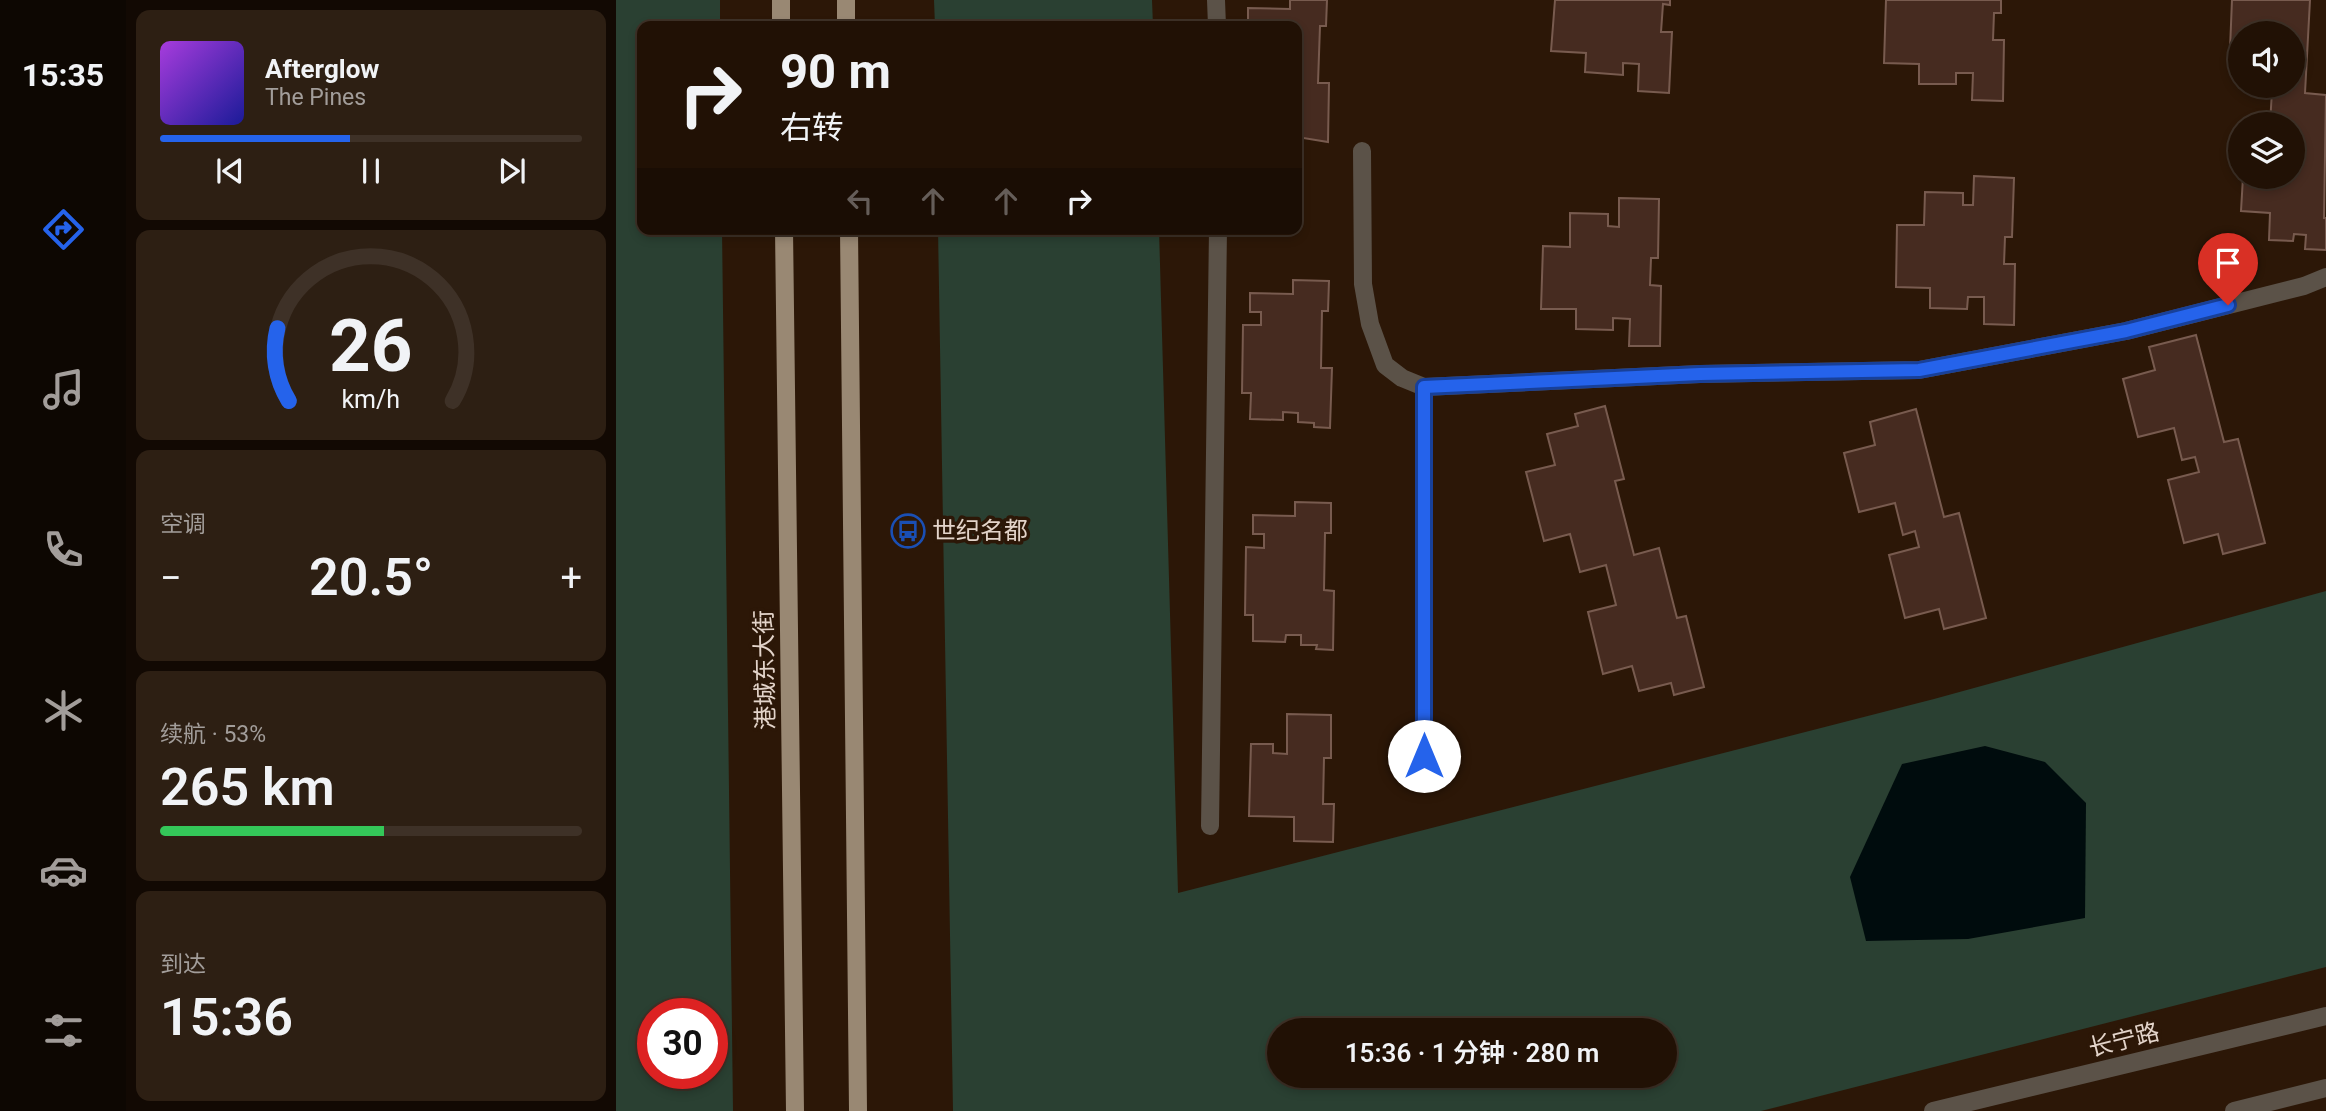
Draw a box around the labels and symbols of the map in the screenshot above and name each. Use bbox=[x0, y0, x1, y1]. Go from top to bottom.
pin bbox=[2198, 233, 2258, 305]
bus stop icon: 世纪名都 bbox=[889, 512, 927, 550]
place label: 世纪名都 bbox=[932, 517, 1028, 545]
street label: 港城东大街 bbox=[750, 610, 780, 730]
position arrow bbox=[1387, 719, 1461, 793]
speed limit sign: 30 bbox=[637, 998, 728, 1089]
street label: 长宁路 bbox=[2086, 1018, 2162, 1062]

